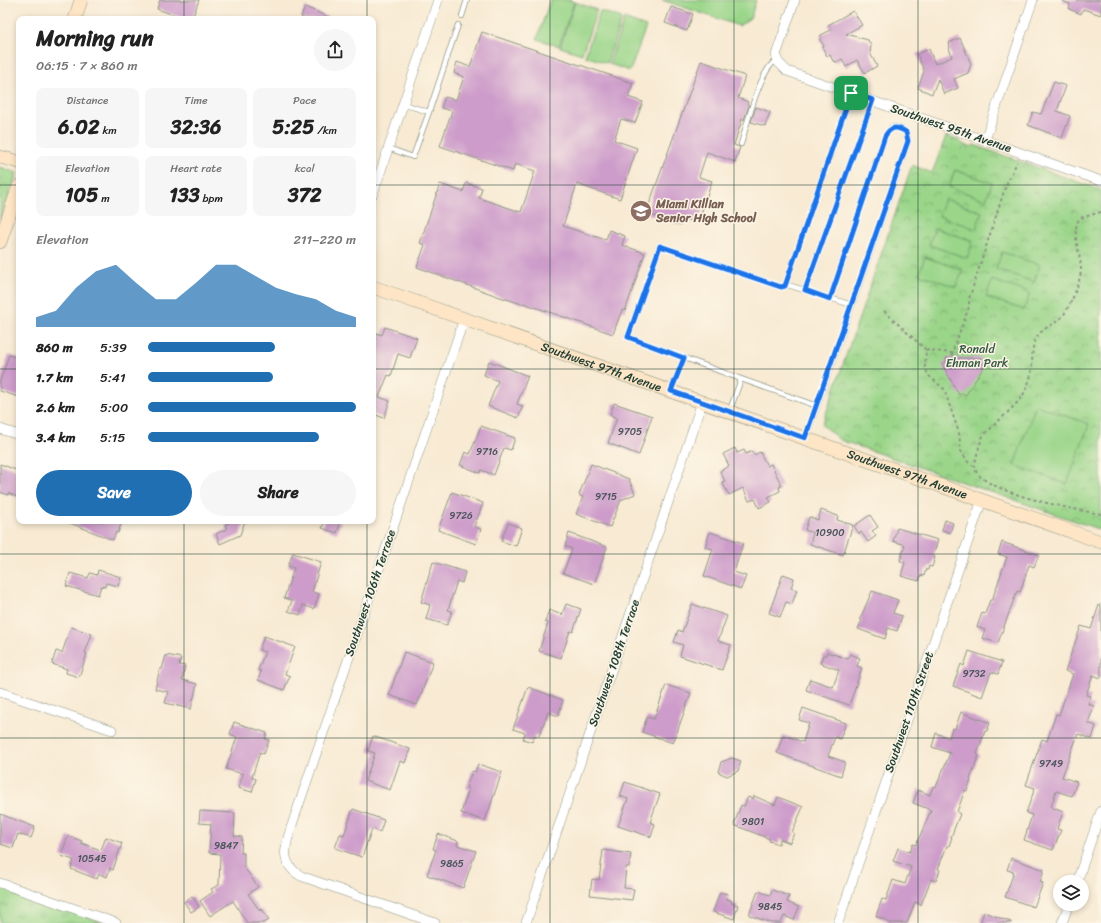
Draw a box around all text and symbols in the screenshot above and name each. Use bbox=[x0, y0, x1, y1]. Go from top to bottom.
text: Morning run bbox=[36, 19, 154, 58]
button: share bbox=[314, 29, 356, 71]
text: 06:15 · 7 × 860 m bbox=[36, 54, 138, 77]
pin bbox=[834, 76, 868, 110]
icon: arrive bbox=[840, 82, 862, 104]
text: Distance bbox=[66, 91, 108, 110]
text: Time bbox=[184, 91, 208, 110]
text: Pace bbox=[293, 91, 316, 110]
street label: Southwest 95th Avenue bbox=[887, 97, 1015, 159]
text: 6.02 bbox=[58, 110, 100, 145]
text: 32:36 bbox=[171, 110, 221, 145]
text: 5:25 bbox=[272, 110, 314, 145]
text: km bbox=[100, 121, 117, 140]
text: /km bbox=[314, 121, 337, 140]
text: Elevation bbox=[65, 159, 110, 178]
text: Heart rate bbox=[170, 159, 222, 178]
text: kcal bbox=[295, 159, 315, 178]
text: 105 bbox=[65, 178, 98, 213]
text: 133 bbox=[169, 178, 200, 213]
text: 372 bbox=[288, 178, 322, 213]
text: m bbox=[98, 189, 110, 208]
text: bpm bbox=[200, 189, 223, 208]
place label: Miami Killian Senior High School bbox=[655, 193, 757, 229]
school or university icon: Miami Killian Senior High School bbox=[628, 198, 654, 224]
text: Elevation bbox=[36, 228, 89, 251]
text: 211–220 m bbox=[293, 228, 356, 251]
text: 860 m bbox=[36, 336, 73, 359]
text: 5:39 bbox=[100, 336, 127, 359]
street label: Southwest 97th Avenue bbox=[538, 336, 665, 398]
park label: Ronald Ehman Park bbox=[946, 338, 1009, 374]
text: 1.7 km bbox=[36, 366, 73, 389]
text: 5:41 bbox=[100, 366, 126, 389]
text: 2.6 km bbox=[36, 396, 75, 419]
text: 5:00 bbox=[100, 396, 128, 419]
house number: 9705 bbox=[618, 423, 642, 441]
text: 3.4 km bbox=[36, 426, 75, 449]
text: 5:15 bbox=[100, 426, 125, 449]
house number: 9716 bbox=[476, 443, 498, 461]
street label: Southwest 97th Avenue bbox=[844, 443, 971, 505]
button: Save bbox=[36, 470, 192, 516]
button: Share bbox=[200, 470, 356, 516]
house number: 9715 bbox=[595, 488, 617, 506]
house number: 9726 bbox=[449, 507, 473, 525]
house number: 10900 bbox=[815, 524, 845, 542]
street label: Southwest 106th Terrace bbox=[338, 526, 402, 659]
street label: Southwest 108th Terrace bbox=[582, 596, 646, 730]
street label: Southwest 110th Street bbox=[878, 648, 940, 776]
house number: 9732 bbox=[962, 665, 986, 683]
house number: 9749 bbox=[1039, 755, 1063, 773]
house number: 9801 bbox=[742, 813, 764, 831]
house number: 9847 bbox=[214, 837, 239, 855]
house number: 10545 bbox=[77, 850, 107, 868]
house number: 9865 bbox=[440, 855, 464, 873]
map controls bbox=[1053, 875, 1089, 911]
button: layers bbox=[1053, 875, 1089, 911]
house number: 9845 bbox=[758, 898, 782, 916]

